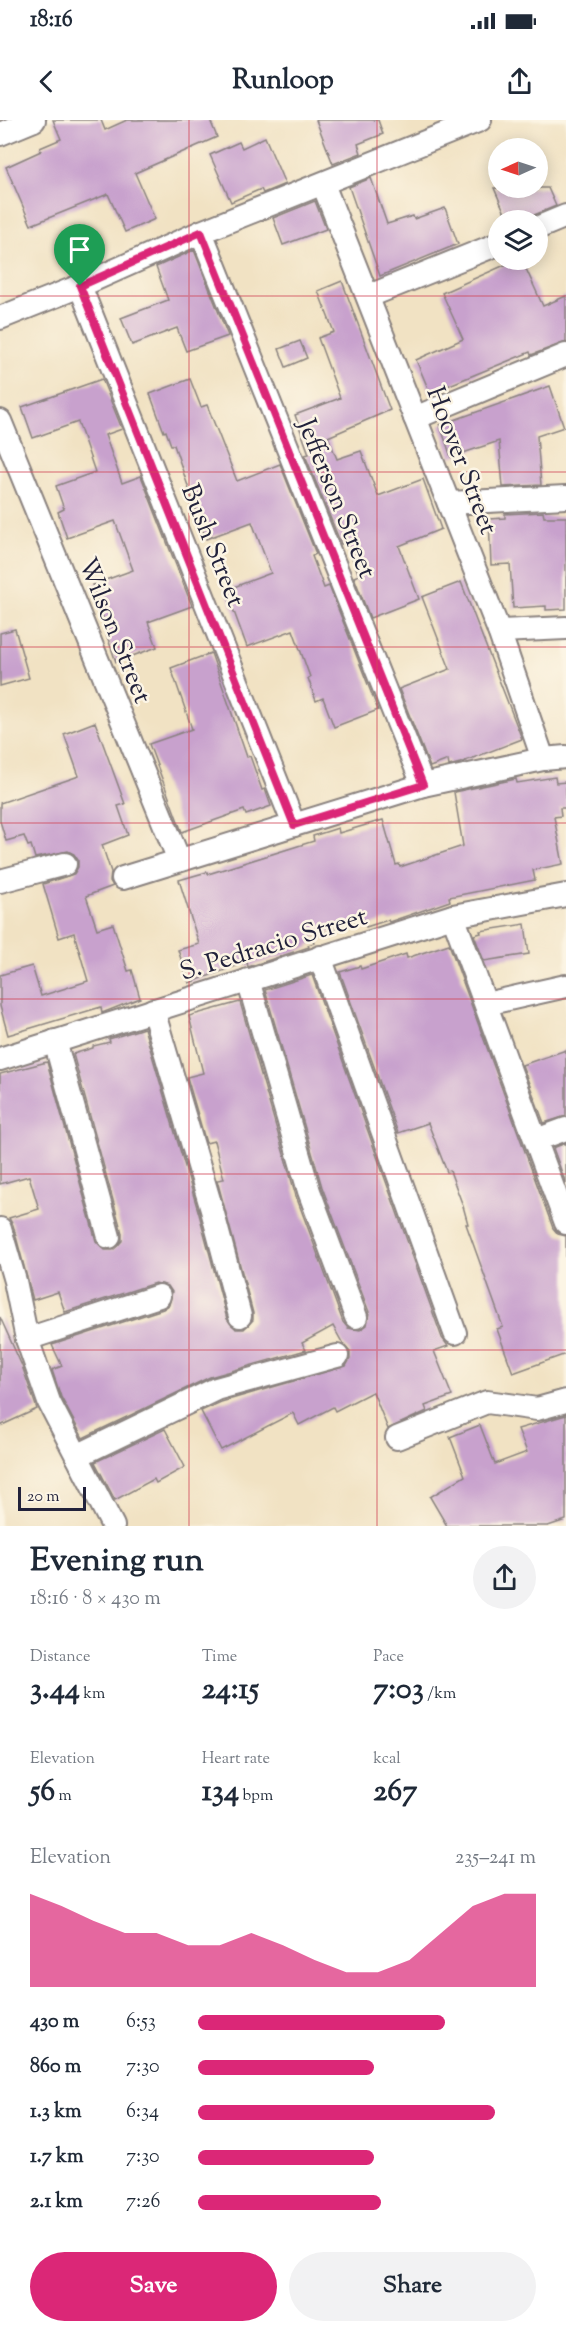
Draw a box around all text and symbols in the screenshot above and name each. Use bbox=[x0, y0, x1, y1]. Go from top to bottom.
text: 18:16 bbox=[30, 5, 73, 37]
text: Runloop bbox=[232, 62, 334, 101]
icon: back bbox=[30, 65, 63, 98]
icon: share bbox=[503, 65, 536, 98]
north arrow bbox=[488, 138, 548, 198]
map controls bbox=[488, 138, 548, 270]
button: layers bbox=[488, 210, 548, 270]
pin bbox=[54, 224, 105, 286]
icon: arrive bbox=[63, 233, 96, 266]
street label: Hoover Street bbox=[416, 382, 506, 540]
street label: Jefferson Street bbox=[286, 412, 385, 584]
street label: Bush Street bbox=[170, 479, 253, 613]
street label: Wilson Street bbox=[68, 552, 160, 710]
street label: S. Pedracio Street bbox=[175, 899, 372, 991]
scale bar bbox=[18, 1484, 86, 1512]
text: 20 m bbox=[27, 1486, 60, 1509]
text: Evening run bbox=[30, 1538, 204, 1586]
button: share bbox=[473, 1546, 536, 1609]
text: 18:16 · 8 × 430 m bbox=[30, 1585, 161, 1614]
text: Distance bbox=[30, 1646, 90, 1669]
text: Time bbox=[202, 1646, 237, 1669]
text: Pace bbox=[373, 1646, 404, 1669]
text: 3.44 bbox=[30, 1669, 80, 1712]
text: 24:15 bbox=[202, 1669, 259, 1712]
text: 7:03 bbox=[373, 1669, 424, 1712]
text: km bbox=[80, 1683, 105, 1706]
text: /km bbox=[424, 1683, 456, 1706]
text: Elevation bbox=[30, 1748, 95, 1771]
text: Heart rate bbox=[202, 1748, 270, 1771]
text: kcal bbox=[373, 1748, 401, 1771]
text: 56 bbox=[30, 1771, 55, 1814]
text: 134 bbox=[202, 1771, 239, 1814]
text: 267 bbox=[373, 1771, 417, 1814]
text: m bbox=[55, 1785, 72, 1808]
text: bpm bbox=[239, 1785, 273, 1808]
text: Elevation bbox=[30, 1844, 111, 1873]
text: 235–241 m bbox=[455, 1844, 536, 1873]
text: 430 m bbox=[30, 2008, 79, 2037]
text: 6:53 bbox=[126, 2008, 156, 2037]
text: 860 m bbox=[30, 2053, 81, 2082]
text: 7:30 bbox=[126, 2053, 160, 2082]
text: 1.3 km bbox=[30, 2098, 82, 2127]
text: 6:34 bbox=[126, 2098, 159, 2127]
text: 1.7 km bbox=[30, 2143, 84, 2172]
text: 7:30 bbox=[126, 2143, 160, 2172]
text: 2.1 km bbox=[30, 2188, 83, 2217]
text: 7:26 bbox=[126, 2188, 161, 2217]
button: Save bbox=[30, 2252, 277, 2321]
button: Share bbox=[289, 2252, 536, 2321]

